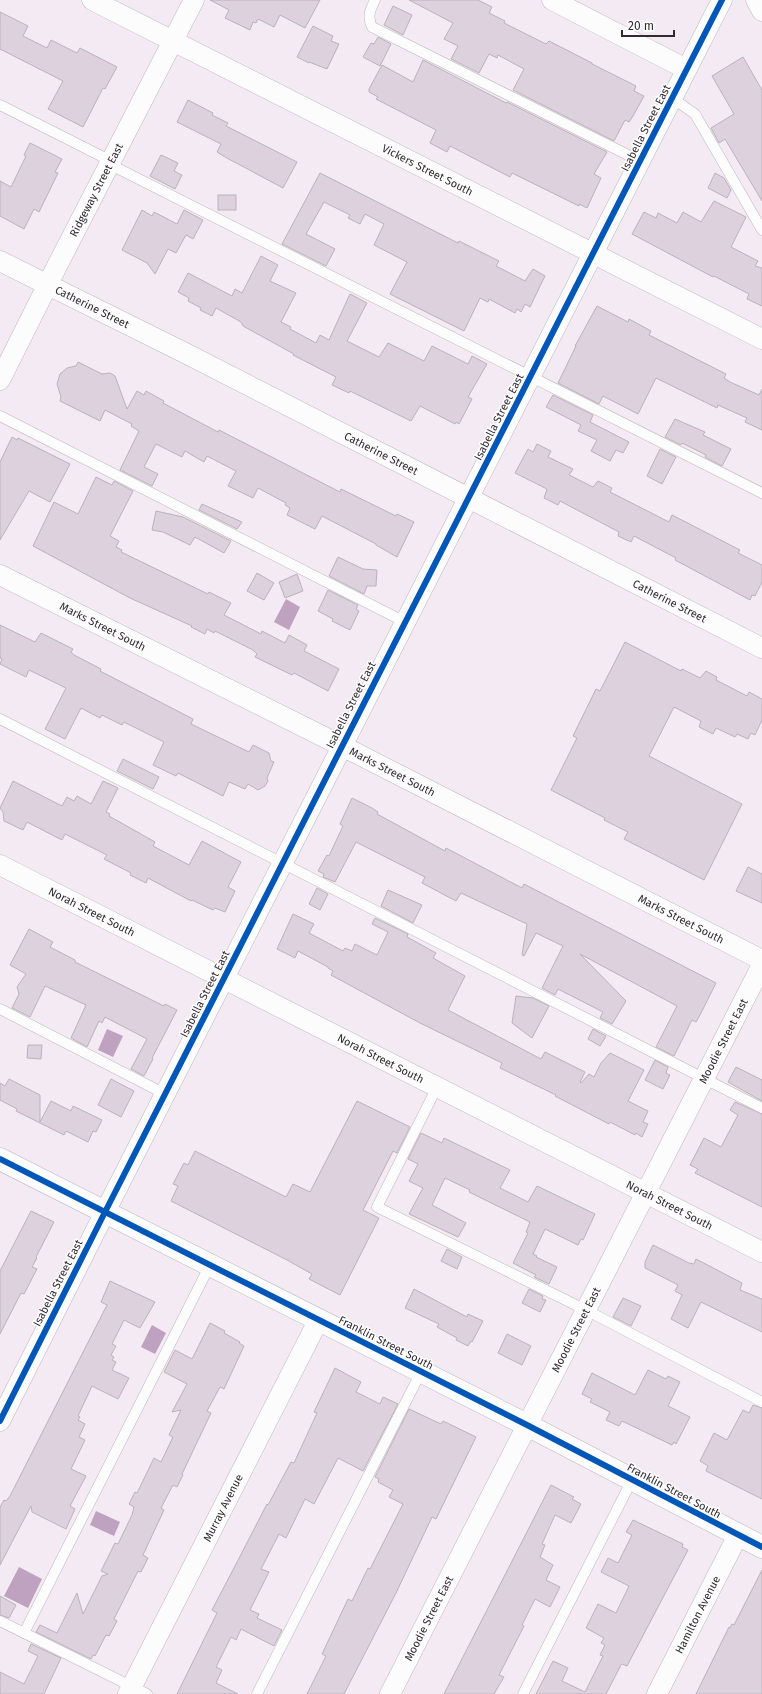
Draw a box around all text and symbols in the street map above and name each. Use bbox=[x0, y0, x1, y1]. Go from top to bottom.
scale bar bbox=[622, 12, 674, 38]
text: 20 m bbox=[628, 19, 654, 33]
street label: Isabella Street East bbox=[619, 82, 673, 174]
street label: Ridgeway Street East bbox=[67, 141, 126, 239]
street label: Vickers Street South bbox=[380, 141, 475, 198]
street label: Catherine Street bbox=[53, 283, 131, 331]
street label: Isabella Street East bbox=[472, 371, 526, 463]
street label: Catherine Street bbox=[342, 429, 420, 478]
street label: Catherine Street bbox=[631, 577, 709, 625]
street label: Marks Street South bbox=[58, 599, 148, 653]
street label: Isabella Street East bbox=[324, 659, 378, 751]
street label: Marks Street South bbox=[347, 744, 438, 799]
street label: Norah Street South bbox=[46, 884, 137, 939]
street label: Marks Street South bbox=[636, 892, 726, 946]
street label: Isabella Street East bbox=[178, 948, 232, 1040]
street label: Moodie Street East bbox=[696, 996, 750, 1086]
street label: Norah Street South bbox=[335, 1031, 426, 1086]
street label: Norah Street South bbox=[624, 1178, 715, 1232]
street label: Isabella Street East bbox=[31, 1237, 85, 1329]
street label: Moodie Street East bbox=[549, 1285, 603, 1374]
street label: Franklin Street South bbox=[336, 1313, 436, 1373]
street label: Franklin Street South bbox=[625, 1461, 723, 1521]
street label: Murray Avenue bbox=[200, 1472, 245, 1544]
street label: Moodie Street East bbox=[402, 1574, 456, 1663]
street label: Hamilton Avenue bbox=[672, 1574, 723, 1656]

